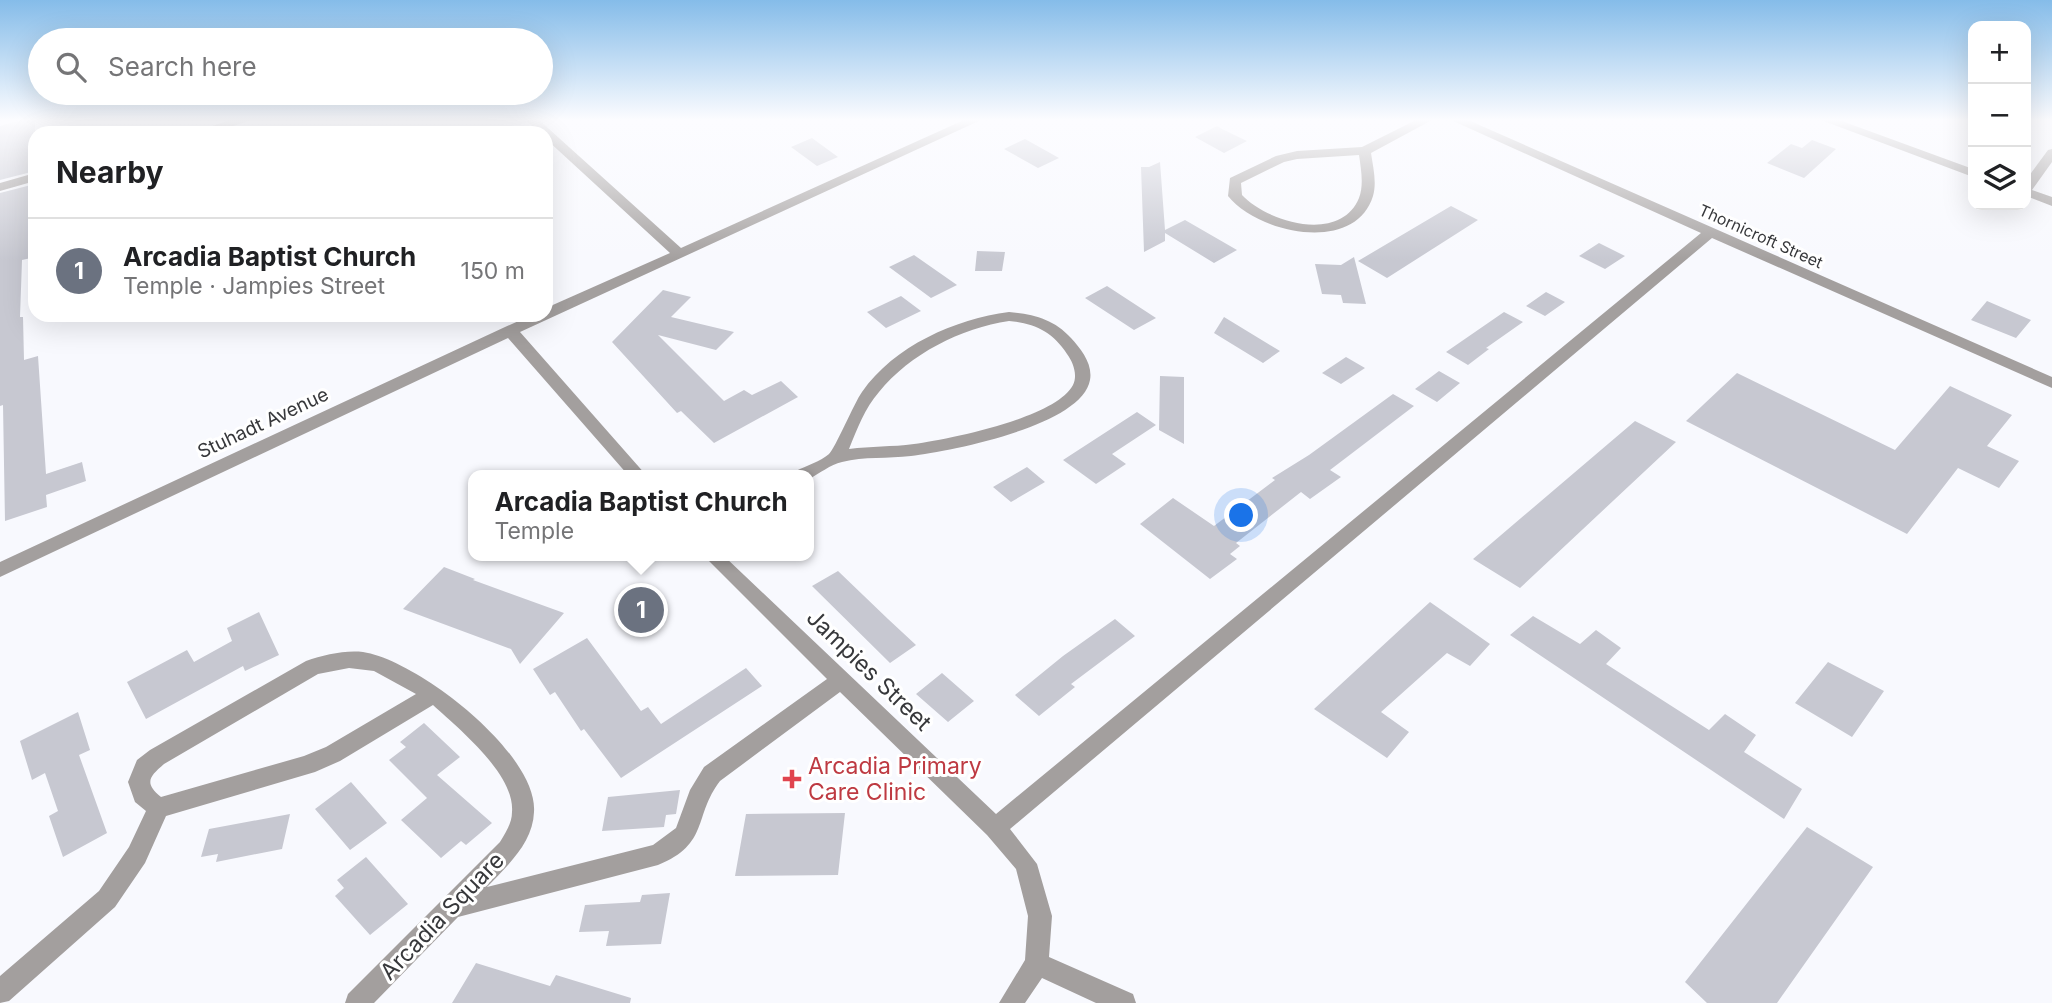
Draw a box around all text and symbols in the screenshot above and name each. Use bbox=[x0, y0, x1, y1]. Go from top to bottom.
map controls bbox=[1968, 21, 2031, 210]
button: + bbox=[1968, 21, 2031, 84]
search box bbox=[28, 28, 553, 105]
icon: search bbox=[52, 48, 90, 86]
text: Search here bbox=[108, 51, 257, 82]
button: − bbox=[1968, 84, 2031, 147]
button: layers bbox=[1968, 147, 2031, 210]
text: Nearby bbox=[56, 154, 164, 190]
street label: Thornicroft Street bbox=[1696, 200, 1826, 272]
text: Arcadia Baptist Church bbox=[123, 241, 416, 272]
text: 1 bbox=[74, 257, 84, 285]
text: 150 m bbox=[461, 257, 525, 285]
text: Temple · Jampies Street bbox=[123, 272, 385, 300]
street label: Stuhadt Avenue bbox=[194, 383, 332, 463]
popup bbox=[468, 470, 814, 561]
text: Arcadia Baptist Church bbox=[494, 486, 788, 517]
your location bbox=[1224, 498, 1258, 532]
text: Temple bbox=[494, 517, 574, 545]
pin: 1 bbox=[618, 584, 664, 636]
street label: Jampies Street bbox=[801, 603, 938, 737]
place label: Arcadia Primary Care Clinic bbox=[808, 752, 982, 806]
marker: Arcadia Primary Care Clinic bbox=[782, 769, 802, 789]
street label: Arcadia Square bbox=[374, 846, 510, 986]

